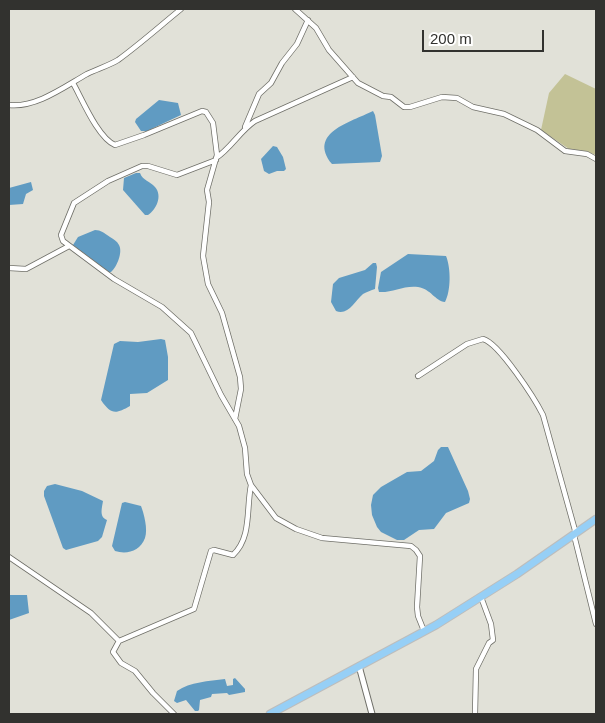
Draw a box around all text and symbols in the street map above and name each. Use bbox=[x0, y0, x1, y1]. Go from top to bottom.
scale bar bbox=[425, 20, 548, 52]
text: 200 m bbox=[430, 30, 472, 47]

